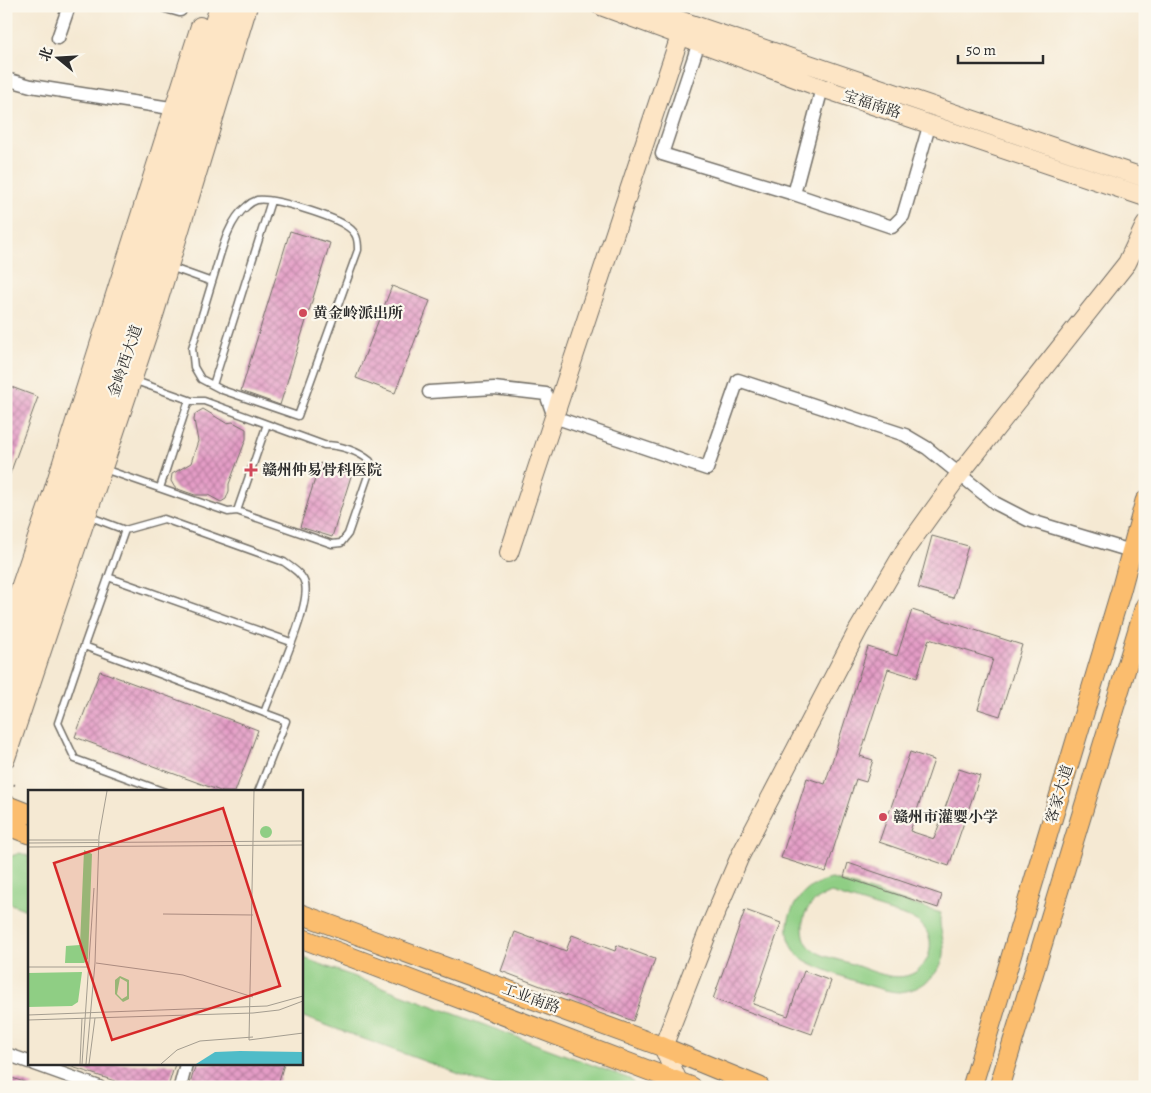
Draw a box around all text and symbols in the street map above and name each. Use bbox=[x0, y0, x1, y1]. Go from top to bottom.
north arrow bbox=[32, 32, 82, 82]
scale bar bbox=[958, 32, 1044, 64]
text: 50 m bbox=[966, 40, 996, 60]
text: 北 bbox=[35, 45, 57, 64]
street label: 宝福南路 bbox=[840, 85, 904, 123]
place label: 黄金岭派出所 bbox=[313, 303, 403, 323]
marker: 黄金岭派出所 bbox=[297, 307, 309, 319]
street label: 金岭西大道 bbox=[103, 322, 147, 400]
place label: 赣州仲易骨科医院 bbox=[262, 460, 382, 480]
marker: 赣州仲易骨科医院 bbox=[244, 463, 258, 477]
street label: 客家大道 bbox=[1041, 762, 1077, 826]
inset map bbox=[28, 790, 302, 1066]
place label: 赣州市灌婴小学 bbox=[893, 807, 998, 827]
marker: 赣州市灌婴小学 bbox=[877, 811, 889, 823]
street label: 工业南路 bbox=[499, 978, 563, 1018]

